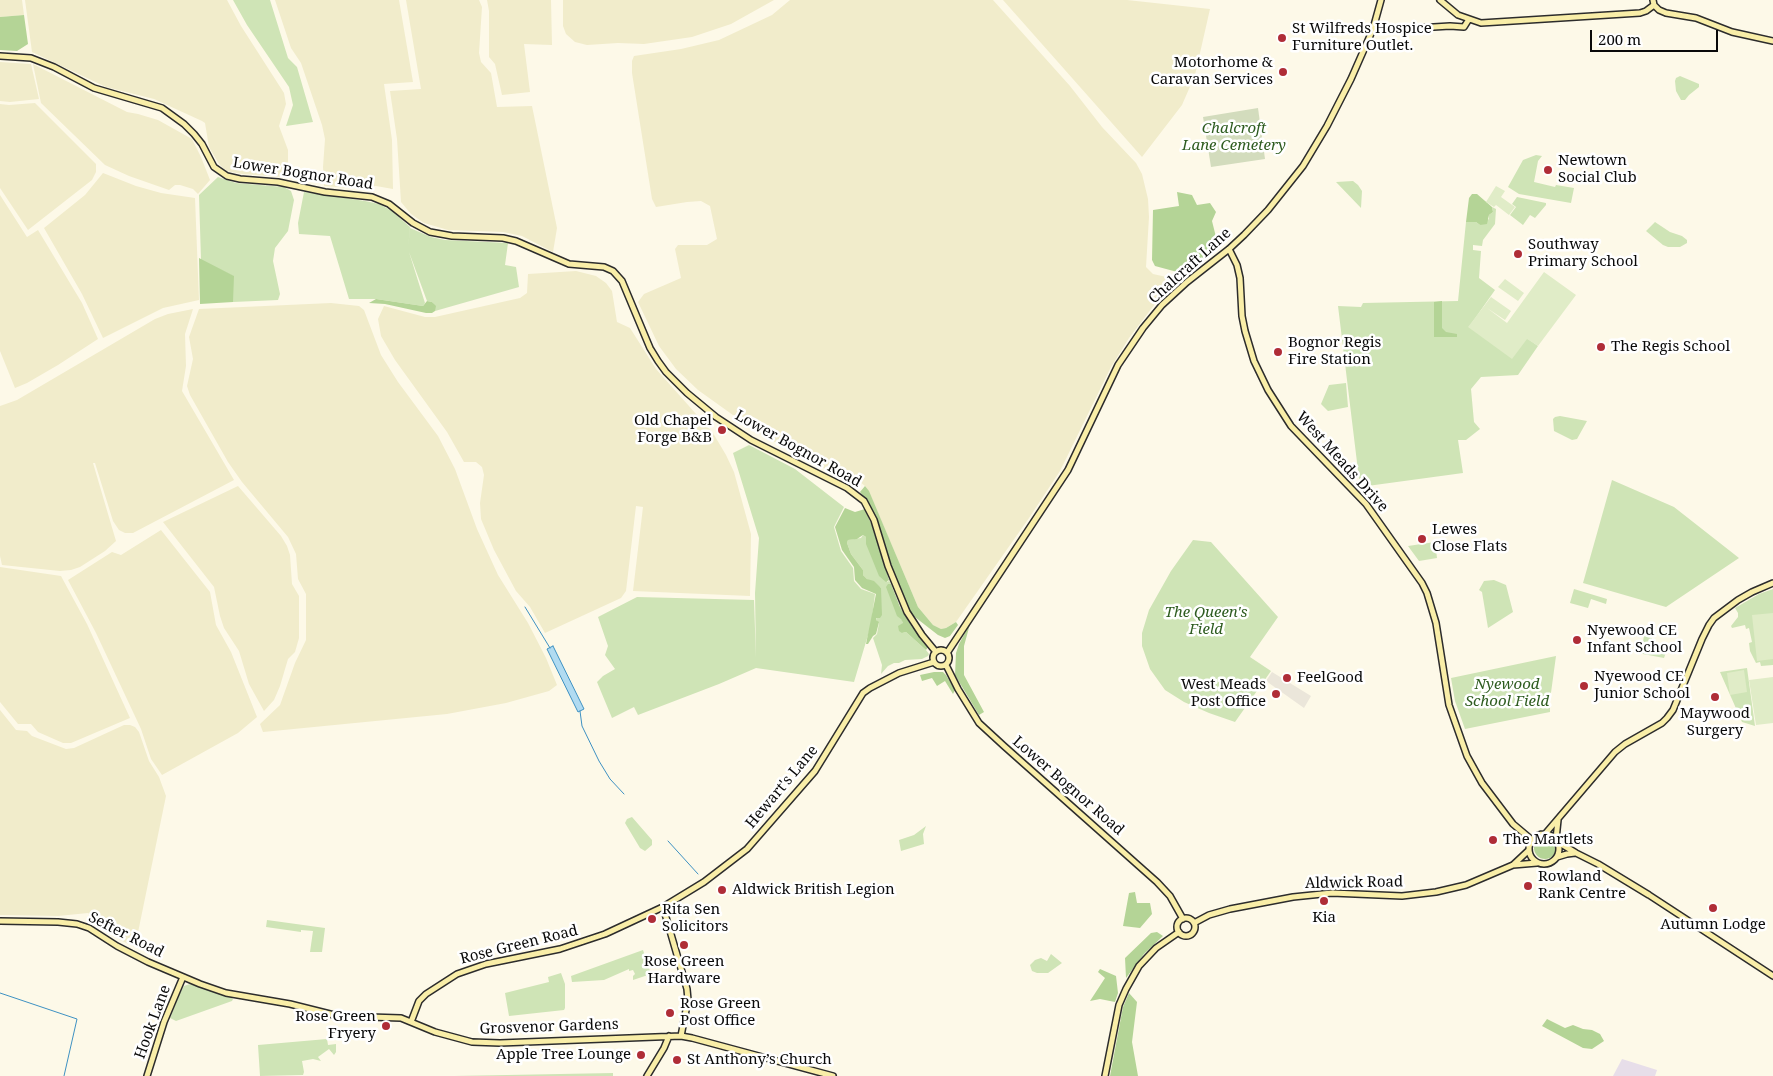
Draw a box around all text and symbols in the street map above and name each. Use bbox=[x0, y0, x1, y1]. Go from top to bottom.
place label: St Wilfreds Hospice Furniture Outlet. bbox=[1292, 20, 1432, 55]
scale bar bbox=[1593, 20, 1720, 52]
text: 200 m bbox=[1598, 29, 1641, 49]
marker: St Wilfreds Hospice Furniture Outlet. bbox=[1276, 32, 1288, 44]
place label: Motorhome & Caravan Services bbox=[1151, 54, 1273, 89]
marker: Motorhome & Caravan Services bbox=[1277, 66, 1289, 78]
park label: Chalcroft Lane Cemetery bbox=[1182, 120, 1286, 155]
place label: Newtown Social Club bbox=[1558, 152, 1637, 187]
street label: Lower Bognor Road bbox=[232, 154, 374, 194]
marker: Newtown Social Club bbox=[1542, 164, 1554, 176]
street label: Chalcraft Lane bbox=[1145, 224, 1235, 308]
place label: Southway Primary School bbox=[1528, 236, 1638, 271]
marker: Southway Primary School bbox=[1512, 248, 1524, 260]
place label: Bognor Regis Fire Station bbox=[1288, 334, 1381, 369]
place label: The Regis School bbox=[1611, 338, 1730, 356]
marker: The Regis School bbox=[1595, 341, 1607, 353]
marker: Bognor Regis Fire Station bbox=[1272, 346, 1284, 358]
street label: Lower Bognor Road bbox=[732, 407, 864, 491]
street label: West Meads Drive bbox=[1292, 408, 1392, 516]
place label: Old Chapel Forge B&B bbox=[634, 412, 712, 447]
marker: Old Chapel Forge B&B bbox=[716, 424, 728, 436]
place label: Lewes Close Flats bbox=[1432, 521, 1507, 556]
marker: Lewes Close Flats bbox=[1416, 533, 1428, 545]
park label: The Queen's Field bbox=[1164, 604, 1248, 639]
place label: Nyewood CE Infant School bbox=[1587, 622, 1682, 657]
marker: Nyewood CE Infant School bbox=[1571, 634, 1583, 646]
place label: Nyewood CE Junior School bbox=[1594, 668, 1690, 703]
place label: FeelGood bbox=[1297, 669, 1363, 687]
marker: FeelGood bbox=[1281, 672, 1293, 684]
place label: West Meads Post Office bbox=[1181, 676, 1266, 711]
park label: Nyewood School Field bbox=[1465, 676, 1549, 711]
marker: Nyewood CE Junior School bbox=[1578, 680, 1590, 692]
marker: West Meads Post Office bbox=[1270, 688, 1282, 700]
marker: Maywood Surgery bbox=[1709, 691, 1721, 703]
place label: Maywood Surgery bbox=[1680, 705, 1750, 740]
street label: Lower Bognor Road bbox=[1009, 733, 1127, 839]
street label: Hewart's Lane bbox=[742, 742, 822, 832]
place label: The Martlets bbox=[1503, 831, 1593, 849]
marker: The Martlets bbox=[1487, 834, 1499, 846]
place label: Rowland Rank Centre bbox=[1538, 868, 1626, 903]
street label: Aldwick Road bbox=[1305, 873, 1403, 893]
marker: Rowland Rank Centre bbox=[1522, 880, 1534, 892]
place label: Aldwick British Legion bbox=[732, 881, 895, 899]
marker: Aldwick British Legion bbox=[716, 884, 728, 896]
marker: Kia bbox=[1318, 895, 1330, 907]
place label: Rita Sen Solicitors bbox=[662, 901, 728, 936]
marker: Autumn Lodge bbox=[1707, 902, 1719, 914]
street label: Sefter Road bbox=[85, 908, 167, 962]
place label: Kia bbox=[1312, 909, 1336, 927]
marker: Rita Sen Solicitors bbox=[646, 913, 658, 925]
place label: Autumn Lodge bbox=[1660, 916, 1766, 934]
street label: Rose Green Road bbox=[458, 922, 580, 968]
marker: Rose Green Hardware bbox=[678, 939, 690, 951]
place label: Rose Green Hardware bbox=[644, 953, 724, 988]
street label: Hook Lane bbox=[131, 983, 175, 1061]
place label: Rose Green Post Office bbox=[680, 995, 761, 1030]
marker: Rose Green Post Office bbox=[664, 1007, 676, 1019]
place label: Rose Green Fryery bbox=[295, 1008, 376, 1043]
street label: Grosvenor Gardens bbox=[479, 1016, 619, 1038]
marker: Rose Green Fryery bbox=[380, 1020, 392, 1032]
place label: Apple Tree Lounge bbox=[496, 1046, 631, 1064]
marker: Apple Tree Lounge bbox=[635, 1049, 647, 1061]
place label: St Anthony’s Church bbox=[687, 1051, 832, 1069]
marker: St Anthony’s Church bbox=[671, 1054, 683, 1066]

